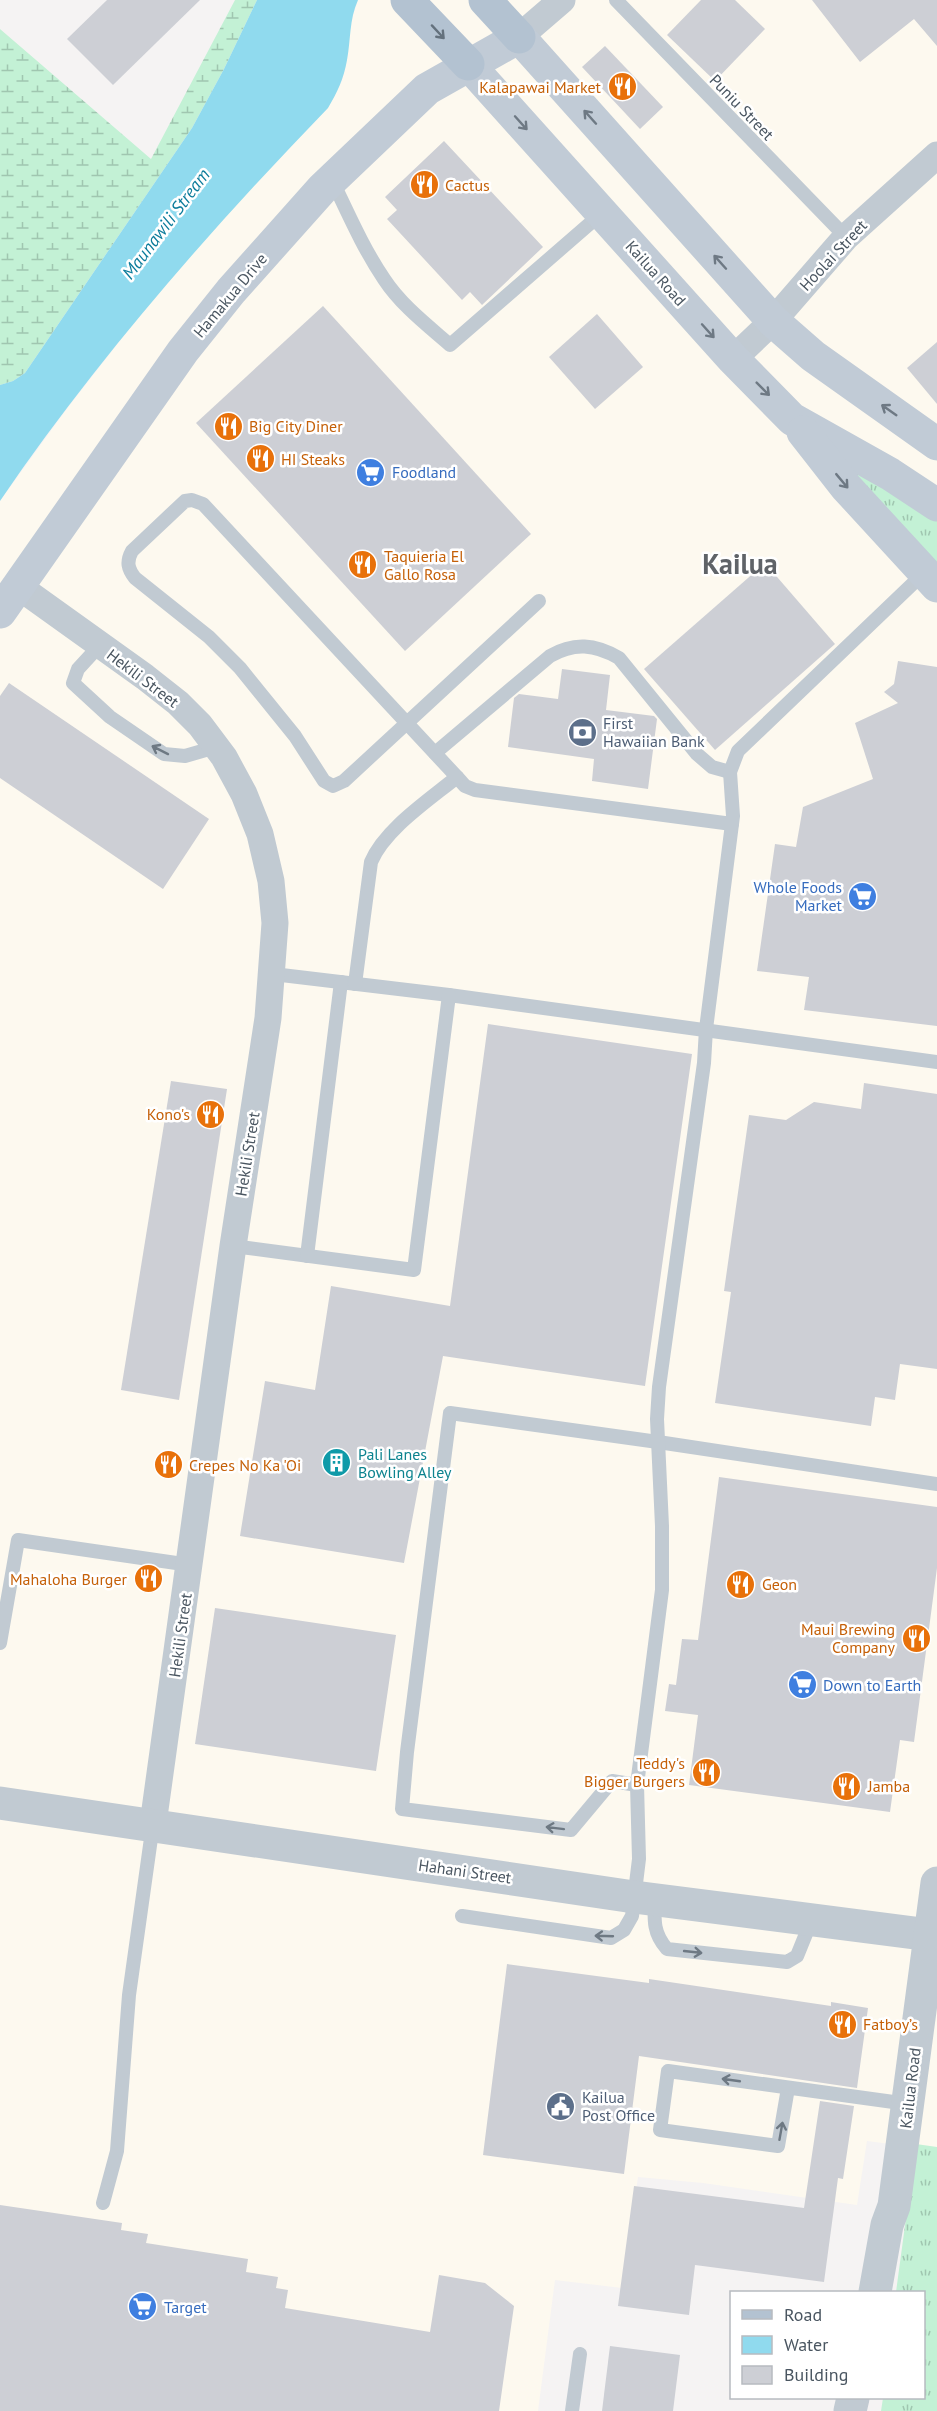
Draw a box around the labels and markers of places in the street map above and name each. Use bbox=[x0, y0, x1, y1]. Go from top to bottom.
restaurant icon: Kalapawai Market bbox=[606, 71, 638, 103]
place label: Kalapawai Market bbox=[479, 77, 602, 97]
restaurant icon: Cactus bbox=[408, 169, 440, 201]
place label: Cactus bbox=[445, 175, 490, 195]
restaurant icon: Big City Diner bbox=[212, 410, 244, 442]
place label: Big City Diner bbox=[249, 416, 343, 436]
restaurant icon: HI Steaks bbox=[244, 443, 276, 475]
place label: HI Steaks bbox=[281, 449, 345, 469]
supermarket icon: Foodland bbox=[355, 456, 387, 488]
place label: Foodland bbox=[392, 462, 456, 482]
place label: Taquieria El Gallo Rosa bbox=[384, 546, 464, 584]
restaurant icon: Taquieria El Gallo Rosa bbox=[347, 549, 379, 581]
place label: First Hawaiian Bank bbox=[603, 713, 705, 751]
bank icon: First Hawaiian Bank bbox=[566, 716, 598, 748]
place label: Whole Foods Market bbox=[754, 877, 843, 915]
supermarket icon: Whole Foods Market bbox=[847, 880, 879, 912]
restaurant icon: Kono's bbox=[195, 1098, 227, 1130]
place label: Kono's bbox=[147, 1104, 190, 1124]
place label: Pali Lanes Bowling Alley bbox=[358, 1444, 452, 1482]
building icon: Pali Lanes Bowling Alley bbox=[321, 1447, 353, 1479]
restaurant icon: Crepes No Ka 'Oi bbox=[152, 1449, 184, 1481]
place label: Crepes No Ka 'Oi bbox=[189, 1455, 301, 1475]
restaurant icon: Mahaloha Burger bbox=[132, 1563, 164, 1595]
restaurant icon: Geon bbox=[725, 1568, 757, 1600]
place label: Mahaloha Burger bbox=[10, 1569, 128, 1589]
place label: Geon bbox=[762, 1574, 797, 1594]
place label: Maui Brewing Company bbox=[801, 1619, 896, 1657]
restaurant icon: Maui Brewing Company bbox=[900, 1622, 932, 1654]
supermarket icon: Down to Earth bbox=[786, 1669, 818, 1701]
place label: Down to Earth bbox=[823, 1675, 921, 1695]
place label: Teddy's Bigger Burgers bbox=[584, 1753, 685, 1791]
restaurant icon: Teddy's Bigger Burgers bbox=[690, 1756, 722, 1788]
restaurant icon: Jamba bbox=[831, 1770, 863, 1802]
place label: Jamba bbox=[867, 1776, 910, 1796]
restaurant icon: Fatboy’s bbox=[826, 2008, 858, 2040]
place label: Fatboy’s bbox=[863, 2014, 918, 2034]
place label: Kailua Post Office bbox=[582, 2087, 655, 2125]
public building icon: Kailua Post Office bbox=[545, 2090, 577, 2122]
supermarket icon: Target bbox=[127, 2291, 159, 2323]
place label: Target bbox=[164, 2297, 207, 2317]

